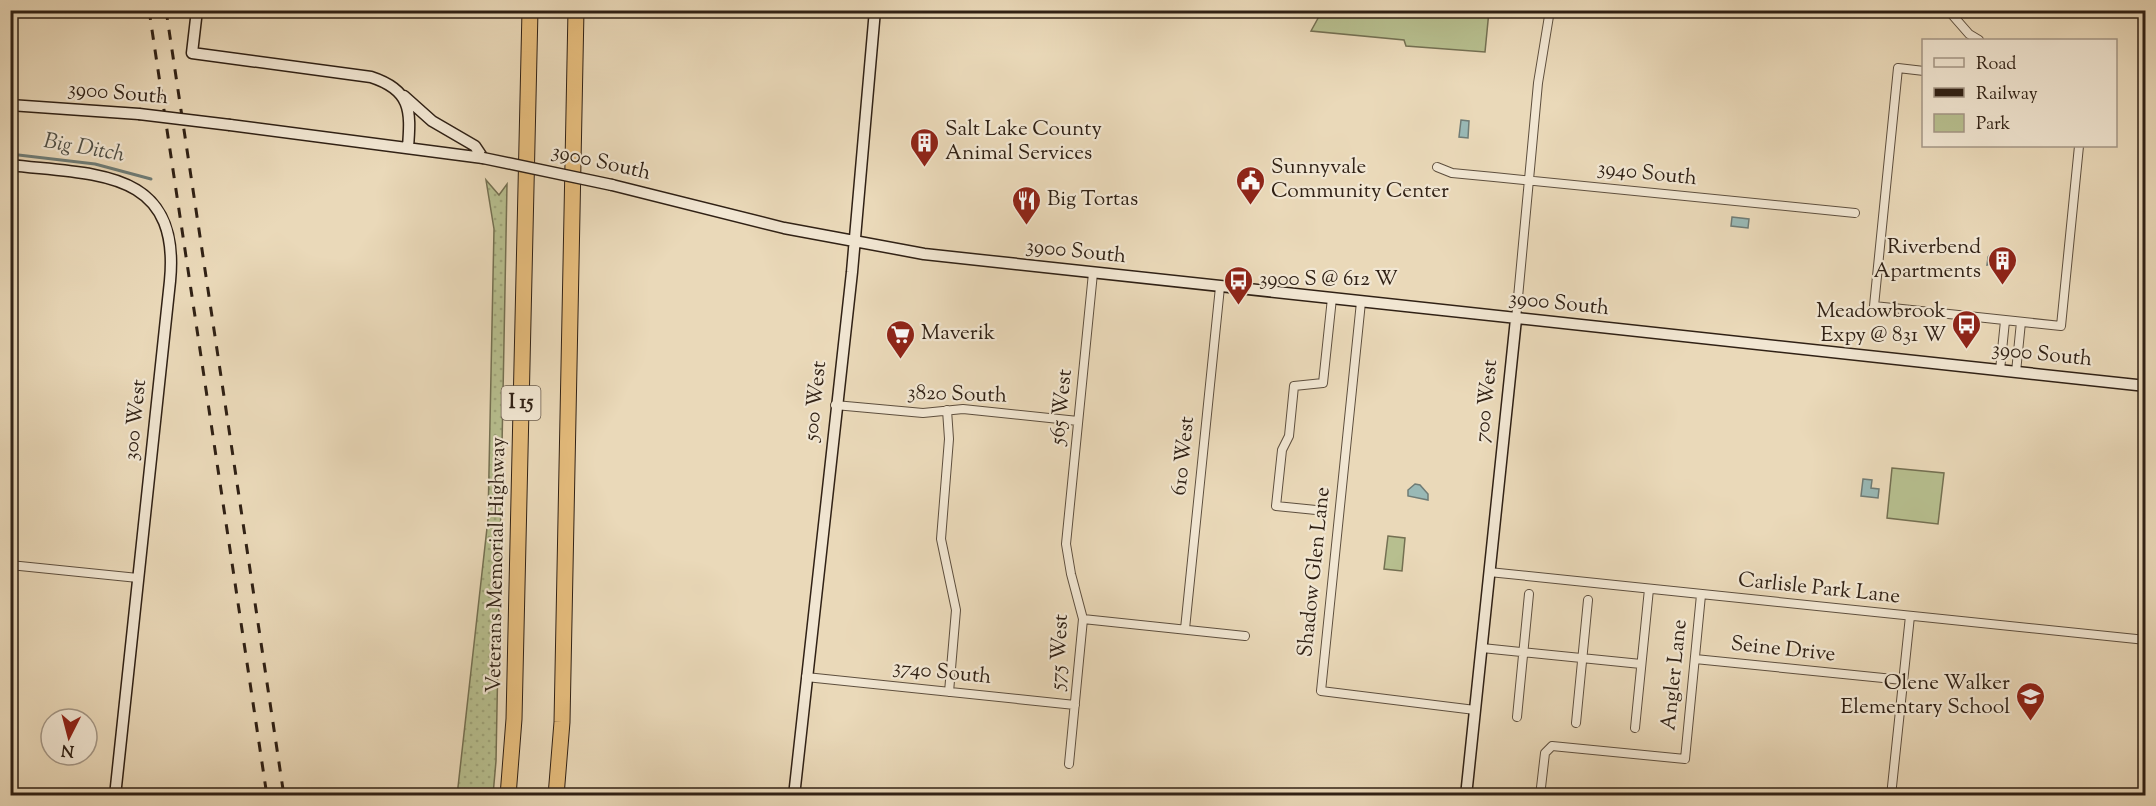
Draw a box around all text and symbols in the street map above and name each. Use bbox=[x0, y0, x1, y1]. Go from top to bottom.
legend bbox=[1922, 39, 2117, 147]
text: Road bbox=[1976, 52, 2016, 78]
street label: 3900 South bbox=[66, 75, 170, 113]
text: Railway bbox=[1976, 82, 2038, 108]
text: Park bbox=[1976, 112, 2011, 138]
place label: Salt Lake County Animal Services bbox=[945, 115, 1102, 169]
water label: Big Ditch bbox=[41, 126, 127, 172]
building icon: Salt Lake County Animal Services bbox=[908, 126, 940, 168]
street label: 3900 South bbox=[549, 137, 653, 189]
place label: Sunnyvale Community Center bbox=[1271, 153, 1449, 207]
street label: 3940 South bbox=[1596, 154, 1698, 194]
public building icon: Sunnyvale Community Center bbox=[1234, 164, 1266, 206]
restaurant icon: Big Tortas bbox=[1010, 184, 1042, 226]
place label: Big Tortas bbox=[1047, 185, 1138, 215]
street label: 3900 South bbox=[1024, 232, 1128, 272]
place label: Riverbend Apartments bbox=[1873, 233, 1981, 287]
building icon: Riverbend Apartments bbox=[1986, 244, 2018, 286]
bus stop icon: 3900 S @ 612 W bbox=[1222, 264, 1254, 306]
place label: 3900 S @ 612 W bbox=[1259, 265, 1398, 295]
street label: 3900 South bbox=[1507, 284, 1611, 324]
place label: Meadowbrook Expy @ 831 W bbox=[1816, 297, 1947, 351]
bus stop icon: Meadowbrook Expy @ 831 W bbox=[1951, 308, 1983, 350]
supermarket icon: Maverik bbox=[884, 318, 916, 360]
place label: Maverik bbox=[921, 319, 996, 349]
street label: 3900 South bbox=[1990, 335, 2094, 375]
street label: 700 West bbox=[1468, 358, 1506, 444]
street label: 500 West bbox=[797, 359, 835, 444]
street label: 565 West bbox=[1043, 368, 1081, 447]
street label: 300 West bbox=[117, 378, 155, 462]
street label: 3820 South bbox=[907, 378, 1007, 412]
road number: I 15 bbox=[502, 386, 540, 420]
street label: 610 West bbox=[1165, 415, 1203, 497]
street label: Veterans Memorial Highway bbox=[480, 436, 514, 693]
street label: Shadow Glen Lane bbox=[1291, 486, 1339, 658]
street label: Carlisle Park Lane bbox=[1737, 566, 1901, 612]
street label: 575 West bbox=[1043, 613, 1077, 692]
street label: Angler Lane bbox=[1654, 618, 1696, 732]
street label: Seine Drive bbox=[1729, 630, 1837, 670]
street label: 3740 South bbox=[891, 653, 993, 693]
place label: Olene Walker Elementary School bbox=[1841, 669, 2010, 723]
school or university icon: Olene Walker Elementary School bbox=[2015, 680, 2047, 722]
north arrow bbox=[39, 707, 99, 767]
text: N bbox=[60, 737, 75, 762]

